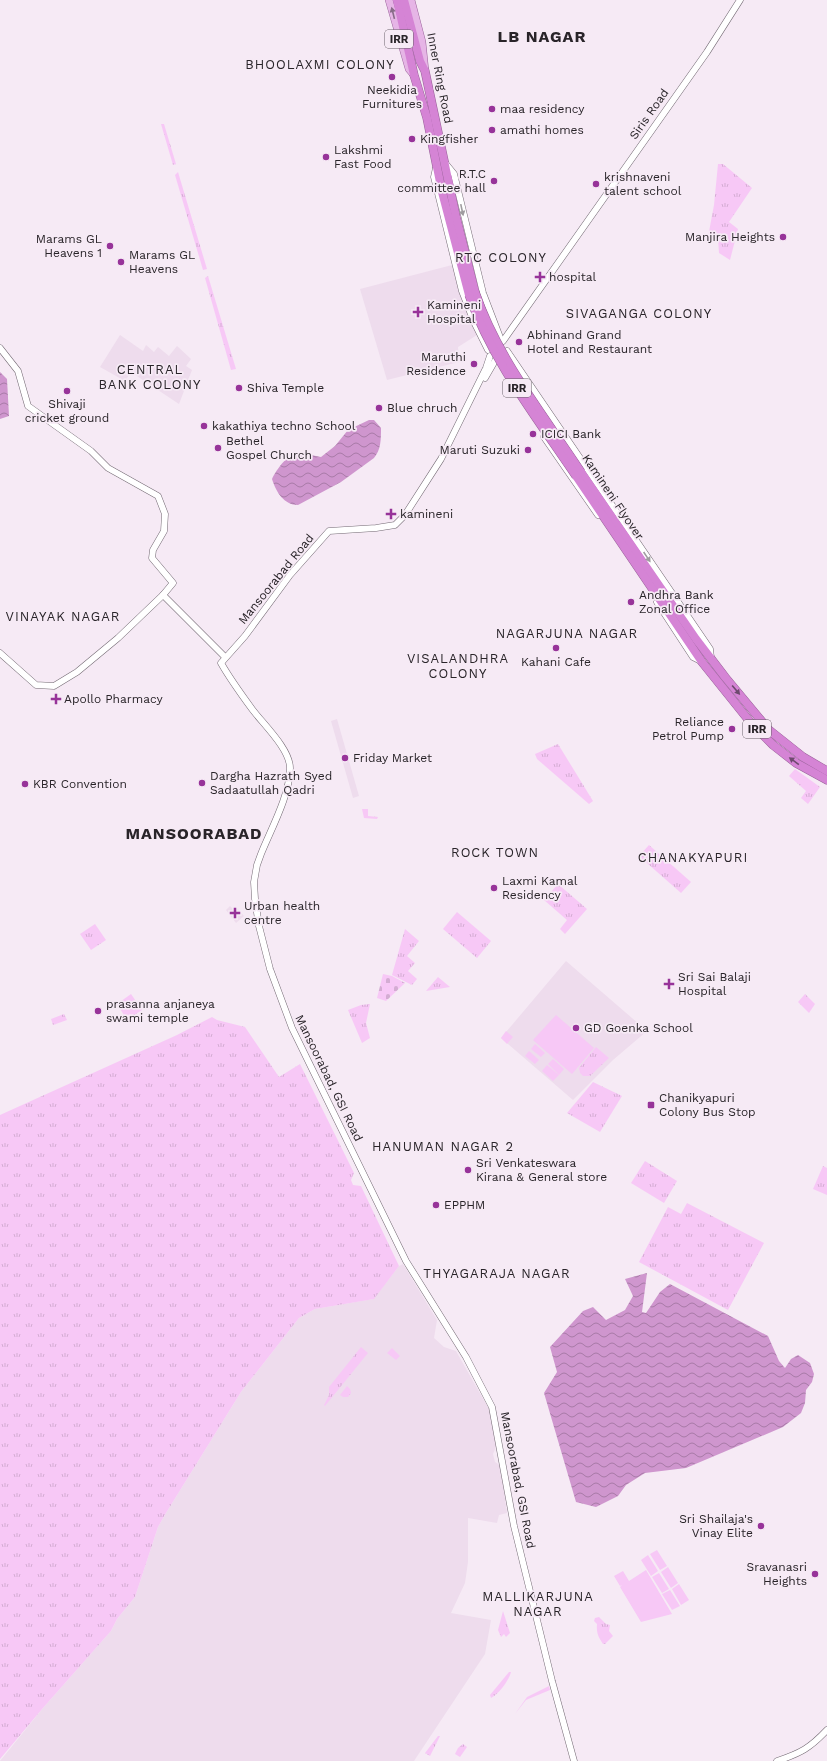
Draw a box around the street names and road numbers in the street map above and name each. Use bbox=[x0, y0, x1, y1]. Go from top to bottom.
road number: IRR bbox=[385, 30, 413, 48]
street label: Inner Ring Road bbox=[424, 31, 456, 125]
street label: Siris Road bbox=[626, 86, 672, 142]
road number: IRR bbox=[503, 379, 531, 397]
street label: Kamineni Flyover bbox=[579, 451, 647, 543]
street label: Mansoorabad Road bbox=[235, 531, 317, 627]
road number: IRR bbox=[743, 720, 771, 738]
street label: Mansoorabad, GSI Road bbox=[292, 1012, 366, 1144]
street label: Mansoorabad, GSI Road bbox=[498, 1410, 538, 1550]

